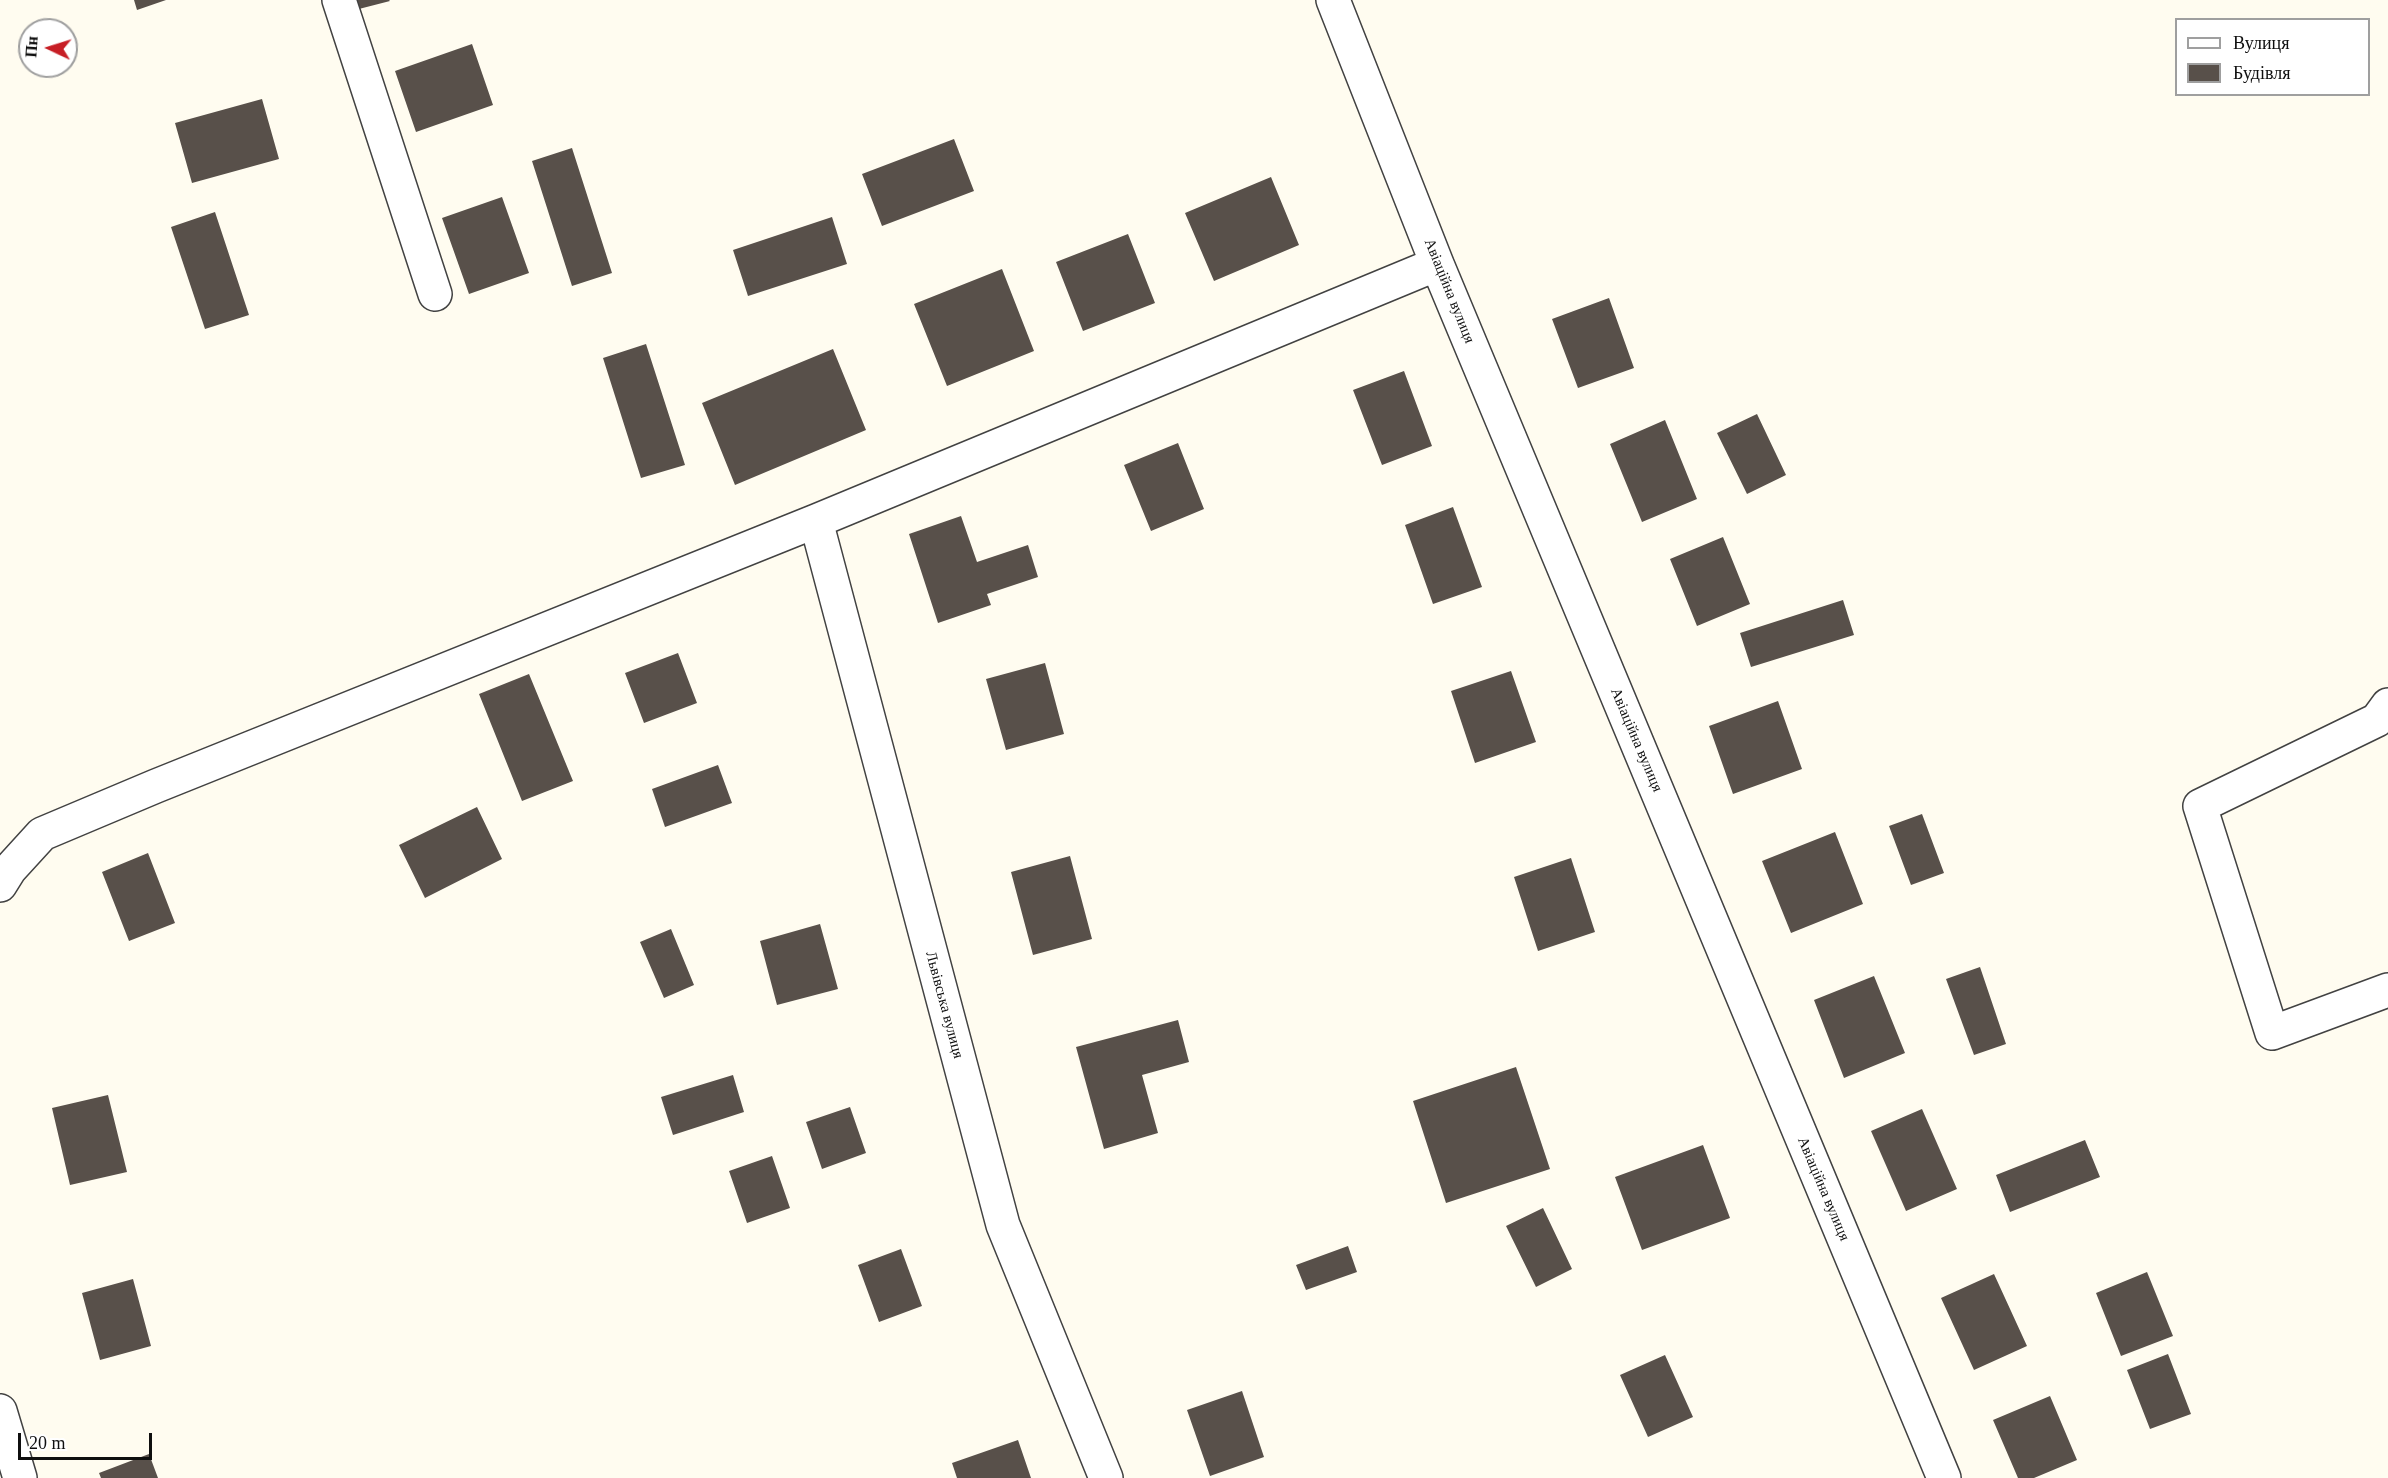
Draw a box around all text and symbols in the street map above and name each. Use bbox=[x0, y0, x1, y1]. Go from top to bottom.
north arrow bbox=[18, 18, 78, 78]
legend bbox=[2175, 18, 2370, 96]
text: Вулиця bbox=[2233, 33, 2290, 53]
text: Пн bbox=[22, 35, 41, 58]
text: Будівля bbox=[2233, 63, 2290, 83]
street label: Авіаційна вулиця bbox=[1420, 236, 1478, 346]
street label: Авіаційна вулиця bbox=[1606, 685, 1666, 795]
street label: Львівська вулиця bbox=[921, 950, 967, 1060]
street label: Авіаційна вулиця bbox=[1793, 1134, 1853, 1244]
scale bar bbox=[21, 1421, 154, 1459]
text: 20 m bbox=[29, 1433, 66, 1453]

